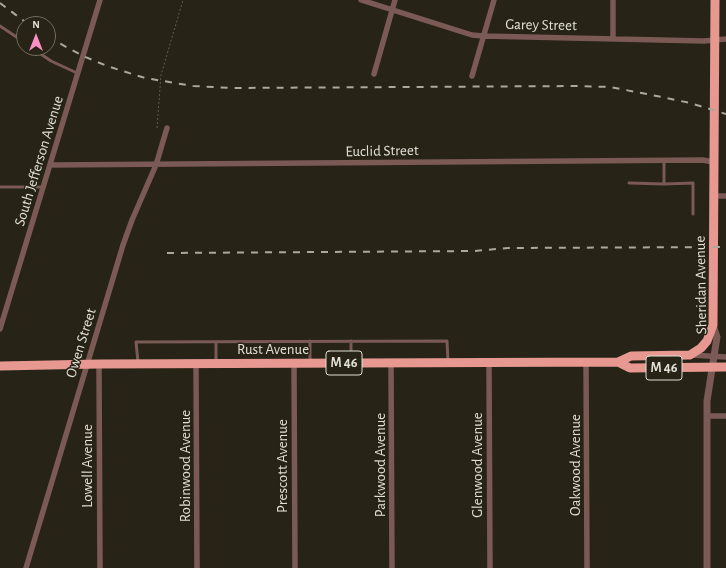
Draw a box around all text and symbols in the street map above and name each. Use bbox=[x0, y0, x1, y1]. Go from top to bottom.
street label: Garey Street bbox=[505, 15, 577, 35]
north arrow bbox=[16, 16, 56, 56]
text: N bbox=[32, 19, 40, 30]
street label: South Jefferson Avenue bbox=[11, 94, 67, 228]
street label: Euclid Street bbox=[345, 141, 419, 161]
street label: Sheridan Avenue bbox=[691, 236, 711, 334]
street label: Owen Street bbox=[62, 306, 100, 380]
street label: Rust Avenue bbox=[237, 340, 309, 358]
road number: M 46 bbox=[326, 351, 362, 375]
road number: M 46 bbox=[646, 356, 682, 380]
street label: Robinwood Avenue bbox=[176, 410, 194, 522]
street label: Glenwood Avenue bbox=[468, 412, 486, 518]
street label: Parkwood Avenue bbox=[371, 413, 389, 517]
street label: Oakwood Avenue bbox=[566, 414, 584, 516]
street label: Prescott Avenue bbox=[273, 419, 291, 513]
street label: Lowell Avenue bbox=[78, 424, 96, 508]

